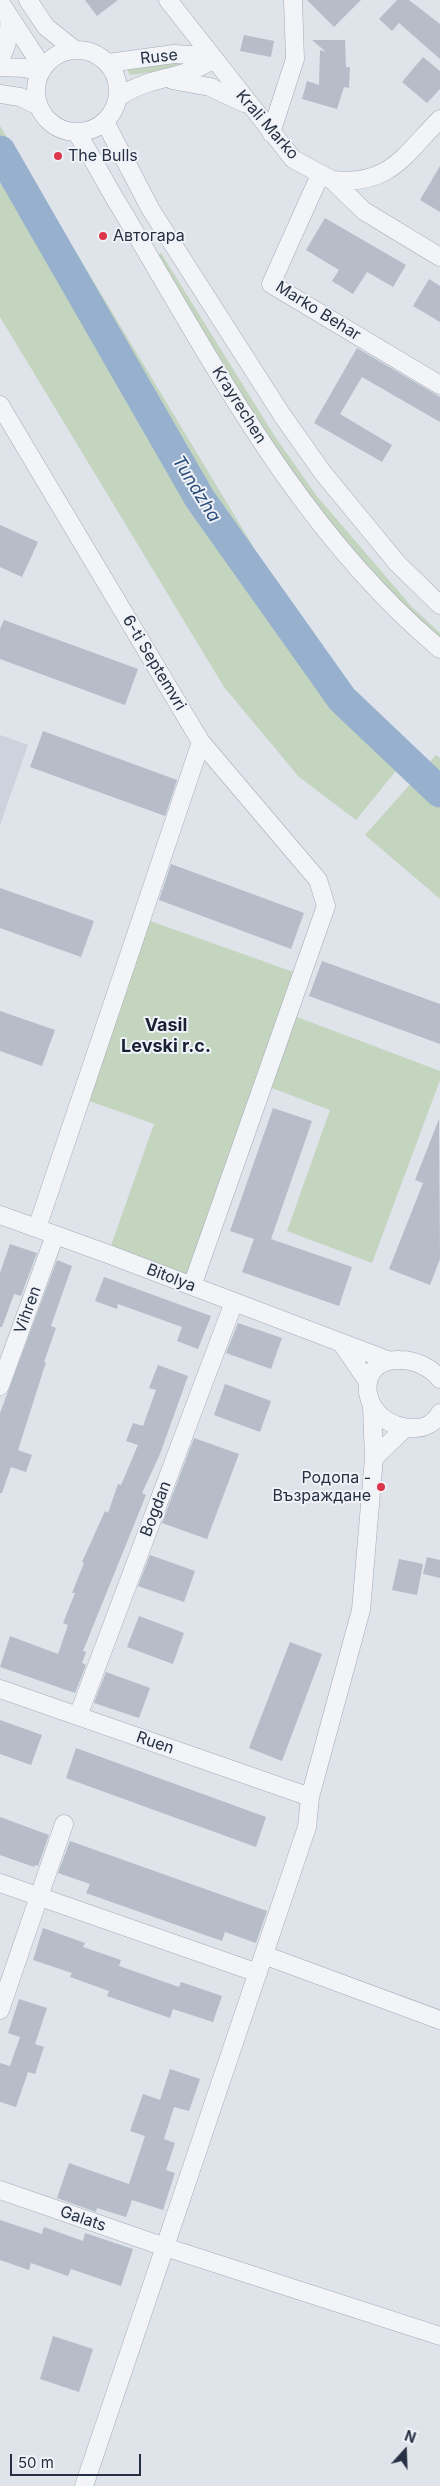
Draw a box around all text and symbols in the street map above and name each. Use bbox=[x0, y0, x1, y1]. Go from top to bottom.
street label: Ruse bbox=[139, 45, 179, 69]
street label: Krali Marko bbox=[232, 86, 302, 164]
place label: The Bulls bbox=[68, 146, 138, 166]
marker: The Bulls bbox=[52, 150, 64, 162]
place label: Автогара bbox=[113, 226, 185, 246]
marker: Автогара bbox=[97, 230, 109, 242]
street label: Marko Behar bbox=[272, 277, 364, 345]
street label: Krayrechen bbox=[208, 363, 270, 447]
water label: Tundzha bbox=[167, 452, 225, 526]
street label: 6-ti Septemvri bbox=[118, 612, 190, 714]
district label: Vasil Levski r.c. bbox=[121, 1015, 211, 1058]
street label: Bitolya bbox=[144, 1260, 198, 1296]
street label: Vihren bbox=[11, 1284, 45, 1336]
place label: Родопа - Възраждане bbox=[273, 1468, 371, 1506]
street label: Bogdan bbox=[137, 1478, 175, 1540]
marker: Родопа - Възраждане bbox=[375, 1481, 387, 1493]
street label: Ruen bbox=[134, 1728, 176, 1758]
street label: Galats bbox=[58, 2202, 108, 2236]
north arrow bbox=[380, 2426, 430, 2476]
text: N bbox=[402, 2427, 418, 2446]
scale bar bbox=[12, 2444, 144, 2476]
text: 50 m bbox=[18, 2453, 54, 2472]

